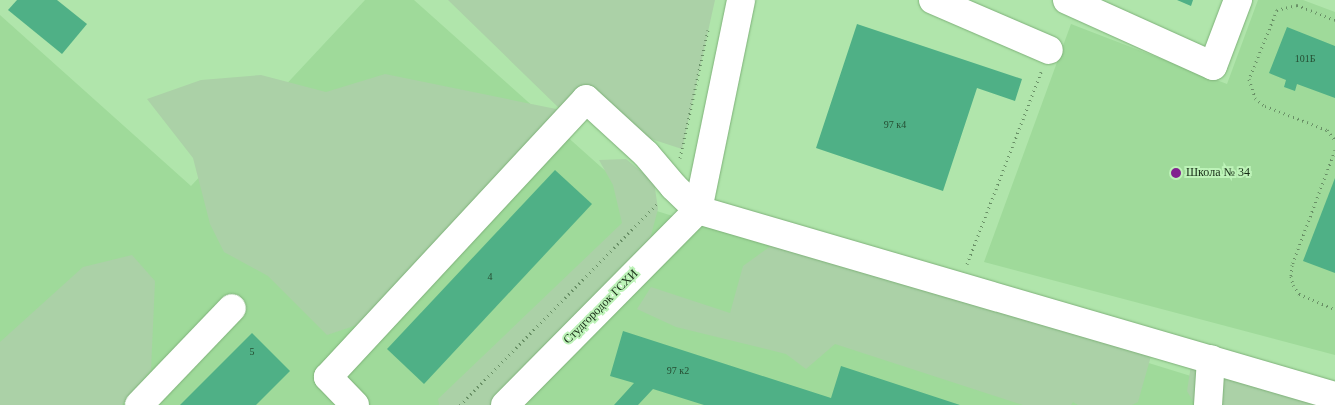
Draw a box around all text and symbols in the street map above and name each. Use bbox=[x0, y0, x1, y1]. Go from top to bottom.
house number: 101Б bbox=[1295, 53, 1315, 65]
house number: 97 к4 bbox=[884, 119, 906, 131]
place label: Школа № 34 bbox=[1186, 166, 1250, 180]
marker: Школа № 34 bbox=[1170, 167, 1182, 179]
street label: Студгородок ГСХИ bbox=[561, 267, 641, 347]
house number: 4 bbox=[488, 271, 492, 283]
house number: 5 bbox=[250, 346, 254, 358]
house number: 97 к2 bbox=[667, 365, 689, 377]

